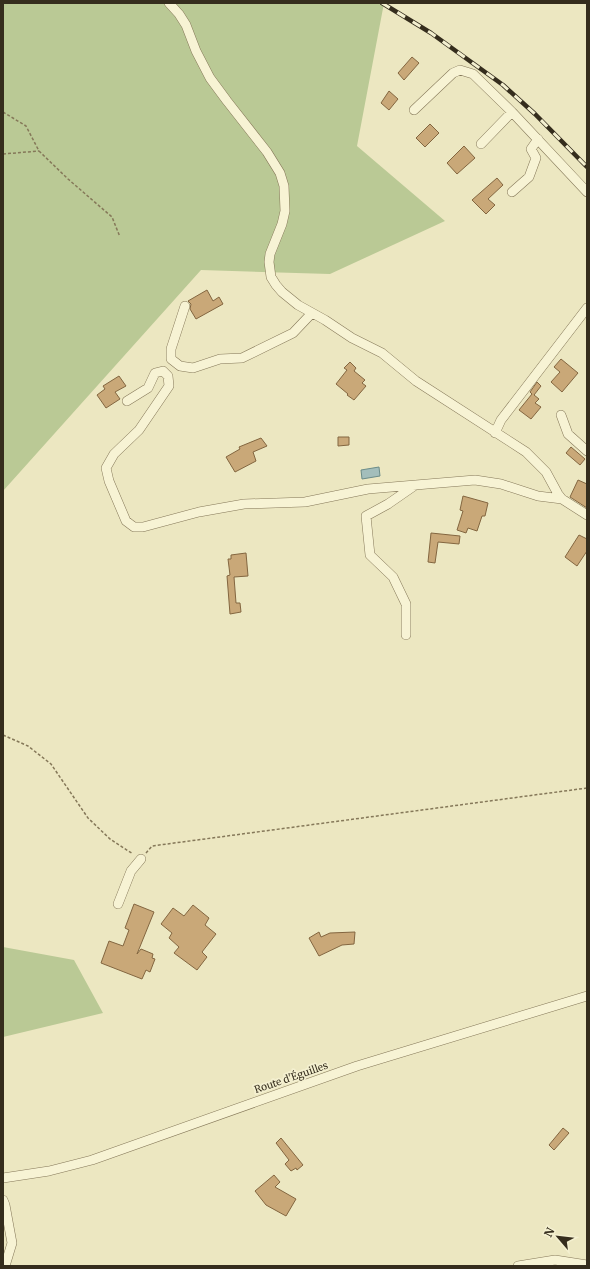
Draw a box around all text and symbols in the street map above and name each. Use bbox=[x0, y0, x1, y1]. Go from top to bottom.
street label: Route d'Éguilles bbox=[252, 1058, 330, 1096]
north arrow bbox=[538, 1217, 578, 1257]
text: N bbox=[541, 1225, 558, 1239]

